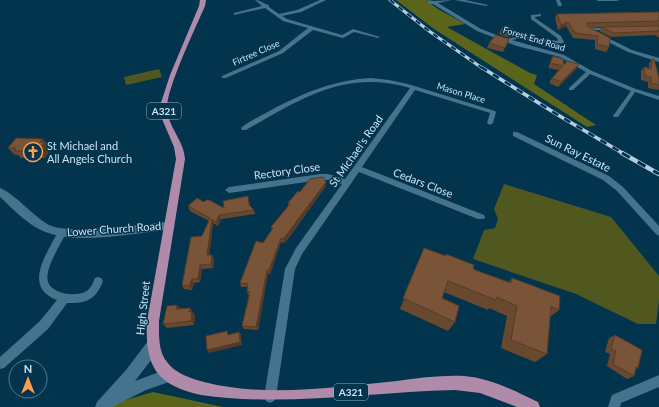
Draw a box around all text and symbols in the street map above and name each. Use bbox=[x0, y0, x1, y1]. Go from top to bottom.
street label: Forest End Road bbox=[502, 24, 567, 53]
street label: Firtree Close bbox=[230, 37, 281, 68]
street label: Mason Place bbox=[436, 80, 487, 105]
road number: A321 bbox=[147, 103, 181, 119]
street label: St Michael's Road bbox=[326, 112, 385, 189]
street label: Sun Ray Estate bbox=[543, 131, 613, 174]
place label: St Michael and All Angels Church bbox=[47, 139, 132, 165]
church icon: St Michael and All Angels Church bbox=[22, 141, 44, 163]
street label: Rectory Close bbox=[253, 159, 321, 182]
street label: Cedars Close bbox=[391, 165, 455, 200]
street label: Lower Church Road bbox=[66, 219, 161, 238]
street label: High Street bbox=[133, 280, 152, 336]
north arrow bbox=[8, 359, 48, 399]
text: N bbox=[24, 362, 32, 375]
road number: A321 bbox=[334, 384, 368, 400]

